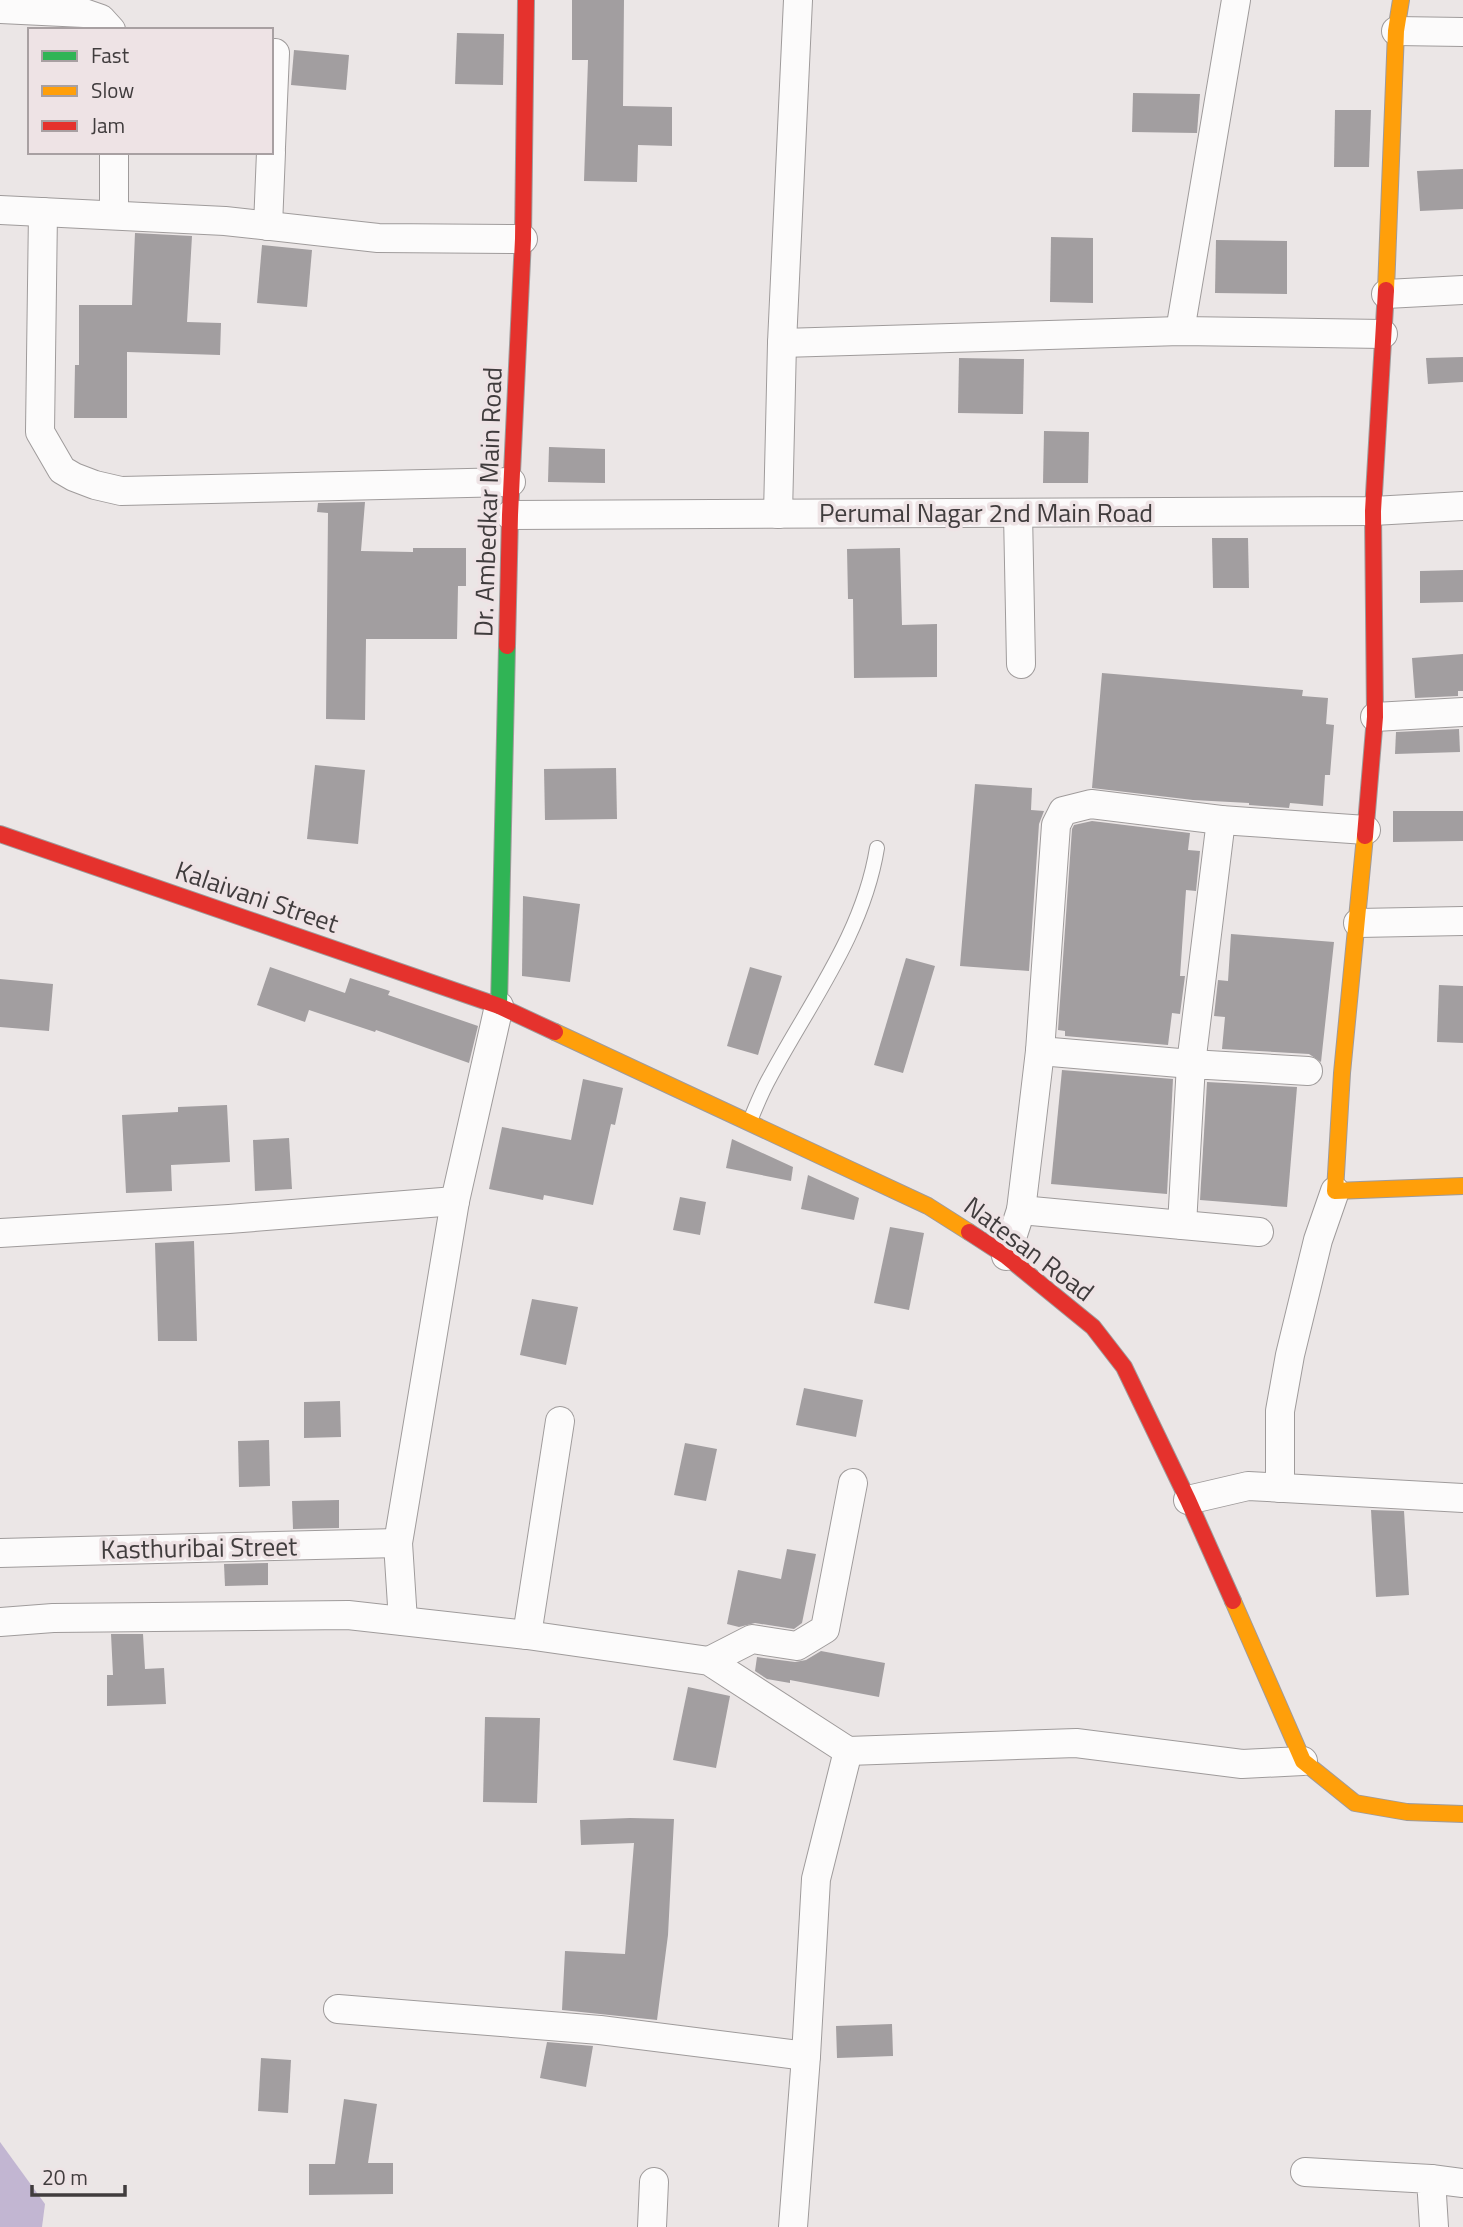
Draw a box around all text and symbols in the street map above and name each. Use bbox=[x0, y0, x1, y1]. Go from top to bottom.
legend bbox=[28, 28, 273, 154]
text: Fast bbox=[91, 39, 130, 71]
text: Slow bbox=[91, 74, 134, 106]
text: Jam bbox=[91, 109, 125, 141]
street label: Dr. Ambedkar Main Road bbox=[463, 366, 512, 638]
street label: Perumal Nagar 2nd Main Road bbox=[819, 493, 1153, 532]
street label: Kalaivani Street bbox=[170, 850, 344, 943]
street label: Natesan Road bbox=[956, 1187, 1103, 1310]
street label: Kasthuribai Street bbox=[100, 1526, 298, 1569]
scale bar bbox=[32, 2154, 124, 2198]
text: 20 m bbox=[42, 2161, 88, 2193]

